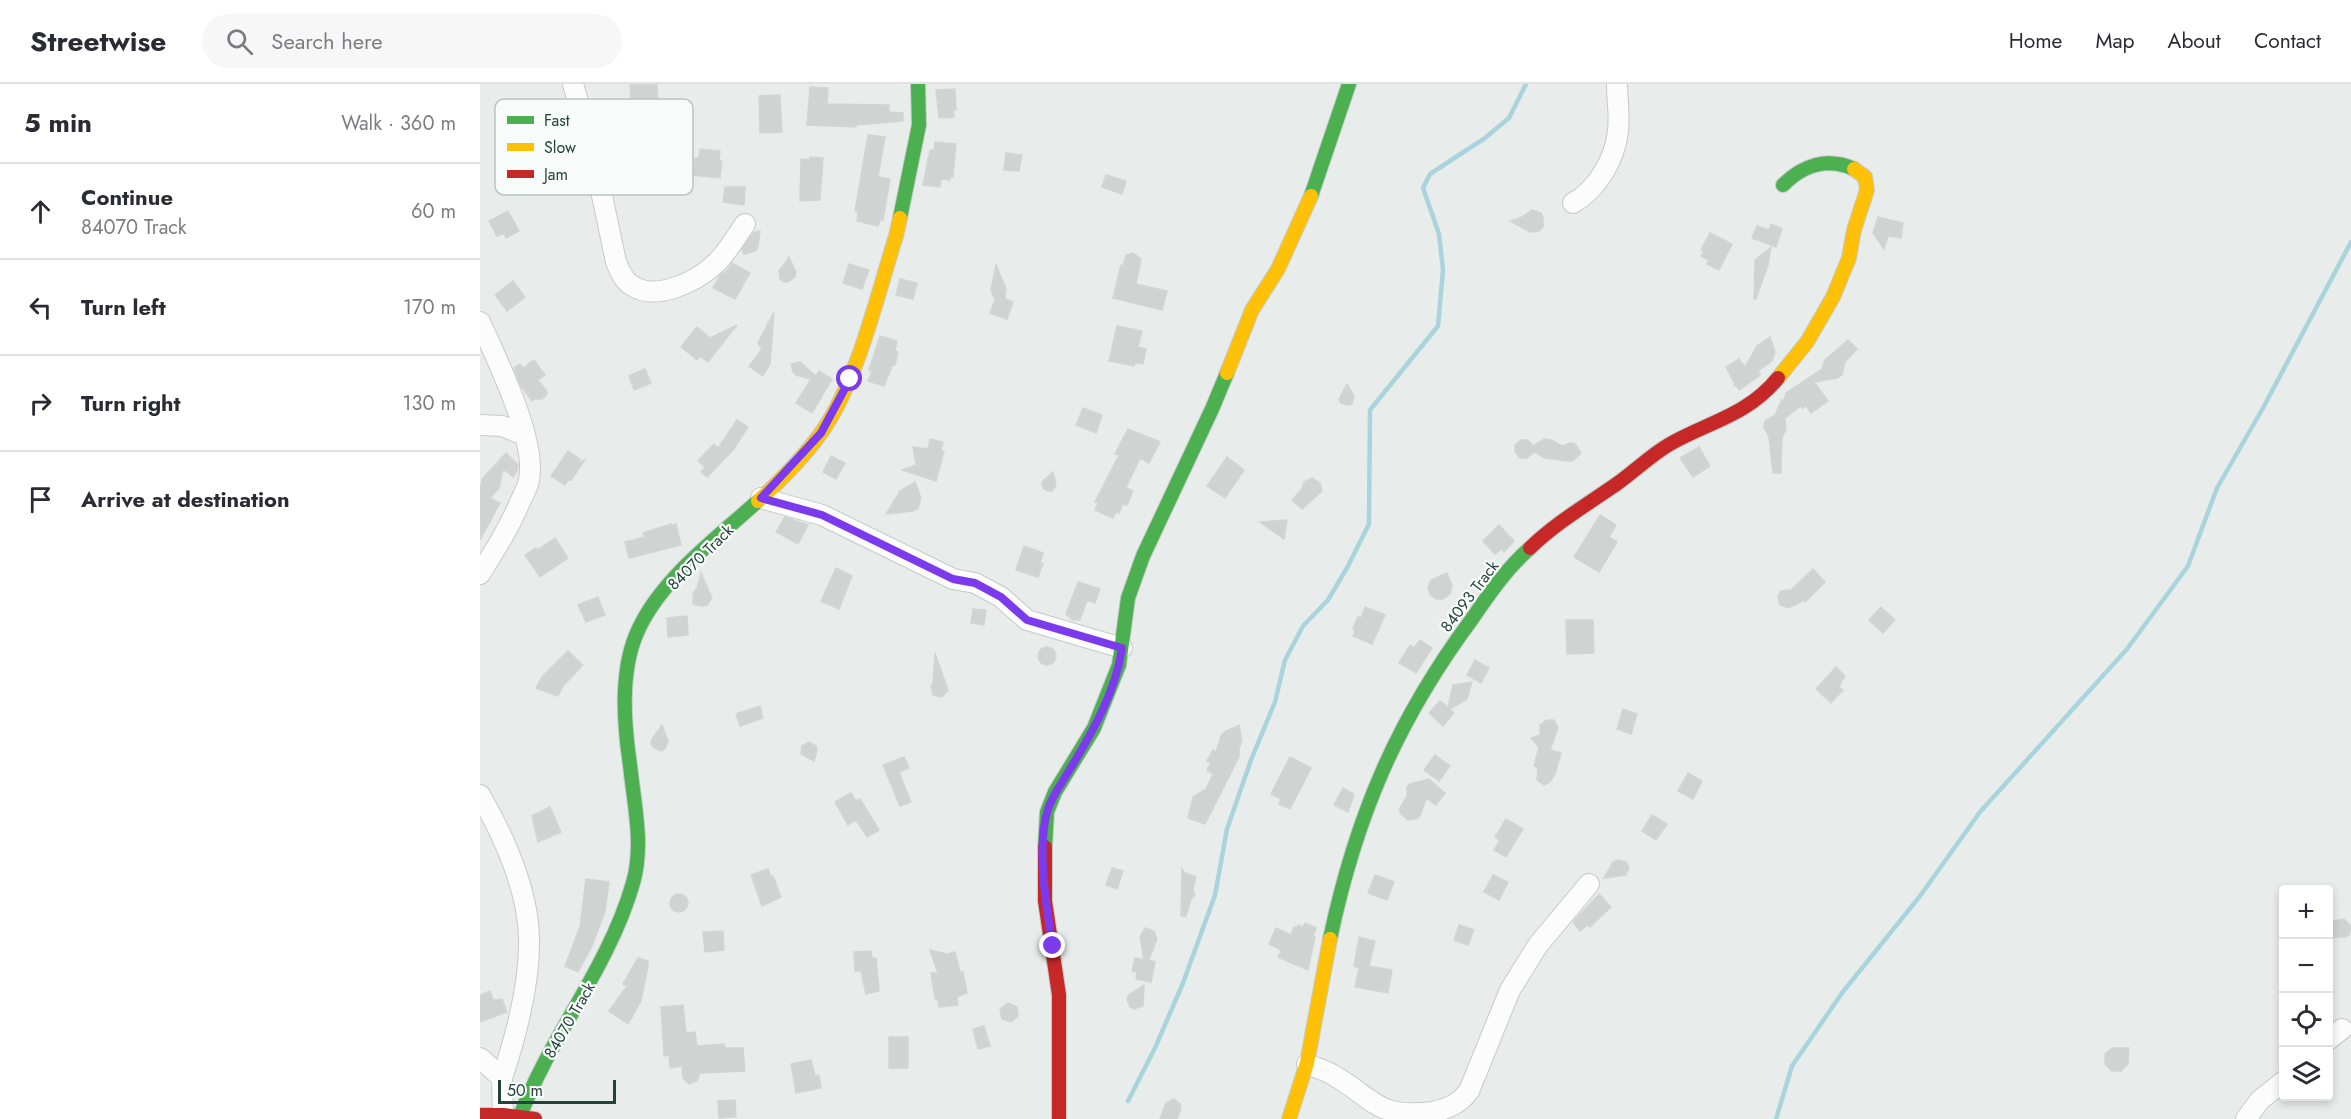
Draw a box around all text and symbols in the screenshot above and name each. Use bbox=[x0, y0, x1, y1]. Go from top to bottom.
search box bbox=[202, 14, 622, 68]
text: Streetwise bbox=[30, 21, 166, 62]
icon: search bbox=[223, 25, 256, 58]
text: Search here bbox=[271, 25, 383, 57]
text: Home bbox=[2009, 26, 2062, 56]
text: Map bbox=[2095, 26, 2135, 56]
text: About bbox=[2168, 26, 2221, 56]
text: Contact bbox=[2254, 26, 2321, 56]
legend bbox=[495, 99, 693, 195]
text: 5 min bbox=[24, 104, 92, 142]
text: Walk · 360 m bbox=[341, 109, 456, 138]
text: Fast bbox=[544, 109, 570, 132]
text: Slow bbox=[544, 136, 576, 159]
text: Jam bbox=[542, 163, 568, 186]
text: Continue bbox=[81, 181, 173, 213]
icon: ahead bbox=[24, 195, 57, 228]
text: 60 m bbox=[411, 197, 456, 226]
text: 84070 Track bbox=[81, 213, 187, 242]
icon: left bbox=[24, 291, 57, 324]
text: Turn left bbox=[81, 291, 166, 323]
text: 170 m bbox=[403, 293, 456, 322]
route start bbox=[836, 365, 862, 391]
icon: right bbox=[24, 387, 57, 420]
text: Turn right bbox=[81, 387, 181, 419]
text: 130 m bbox=[402, 389, 456, 418]
icon: arrive bbox=[24, 483, 57, 516]
text: Arrive at destination bbox=[81, 483, 290, 515]
street label: 84070 Track bbox=[662, 519, 739, 595]
street label: 84093 Track bbox=[1435, 555, 1505, 637]
map controls bbox=[2279, 885, 2333, 1101]
button: + bbox=[2279, 885, 2333, 939]
route end bbox=[1039, 932, 1065, 958]
button: − bbox=[2279, 939, 2333, 993]
street label: 84070 Track bbox=[538, 977, 601, 1063]
button: locate bbox=[2279, 993, 2333, 1047]
button: layers bbox=[2279, 1047, 2333, 1101]
scale bar bbox=[498, 1077, 616, 1104]
text: 50 m bbox=[507, 1079, 543, 1102]

